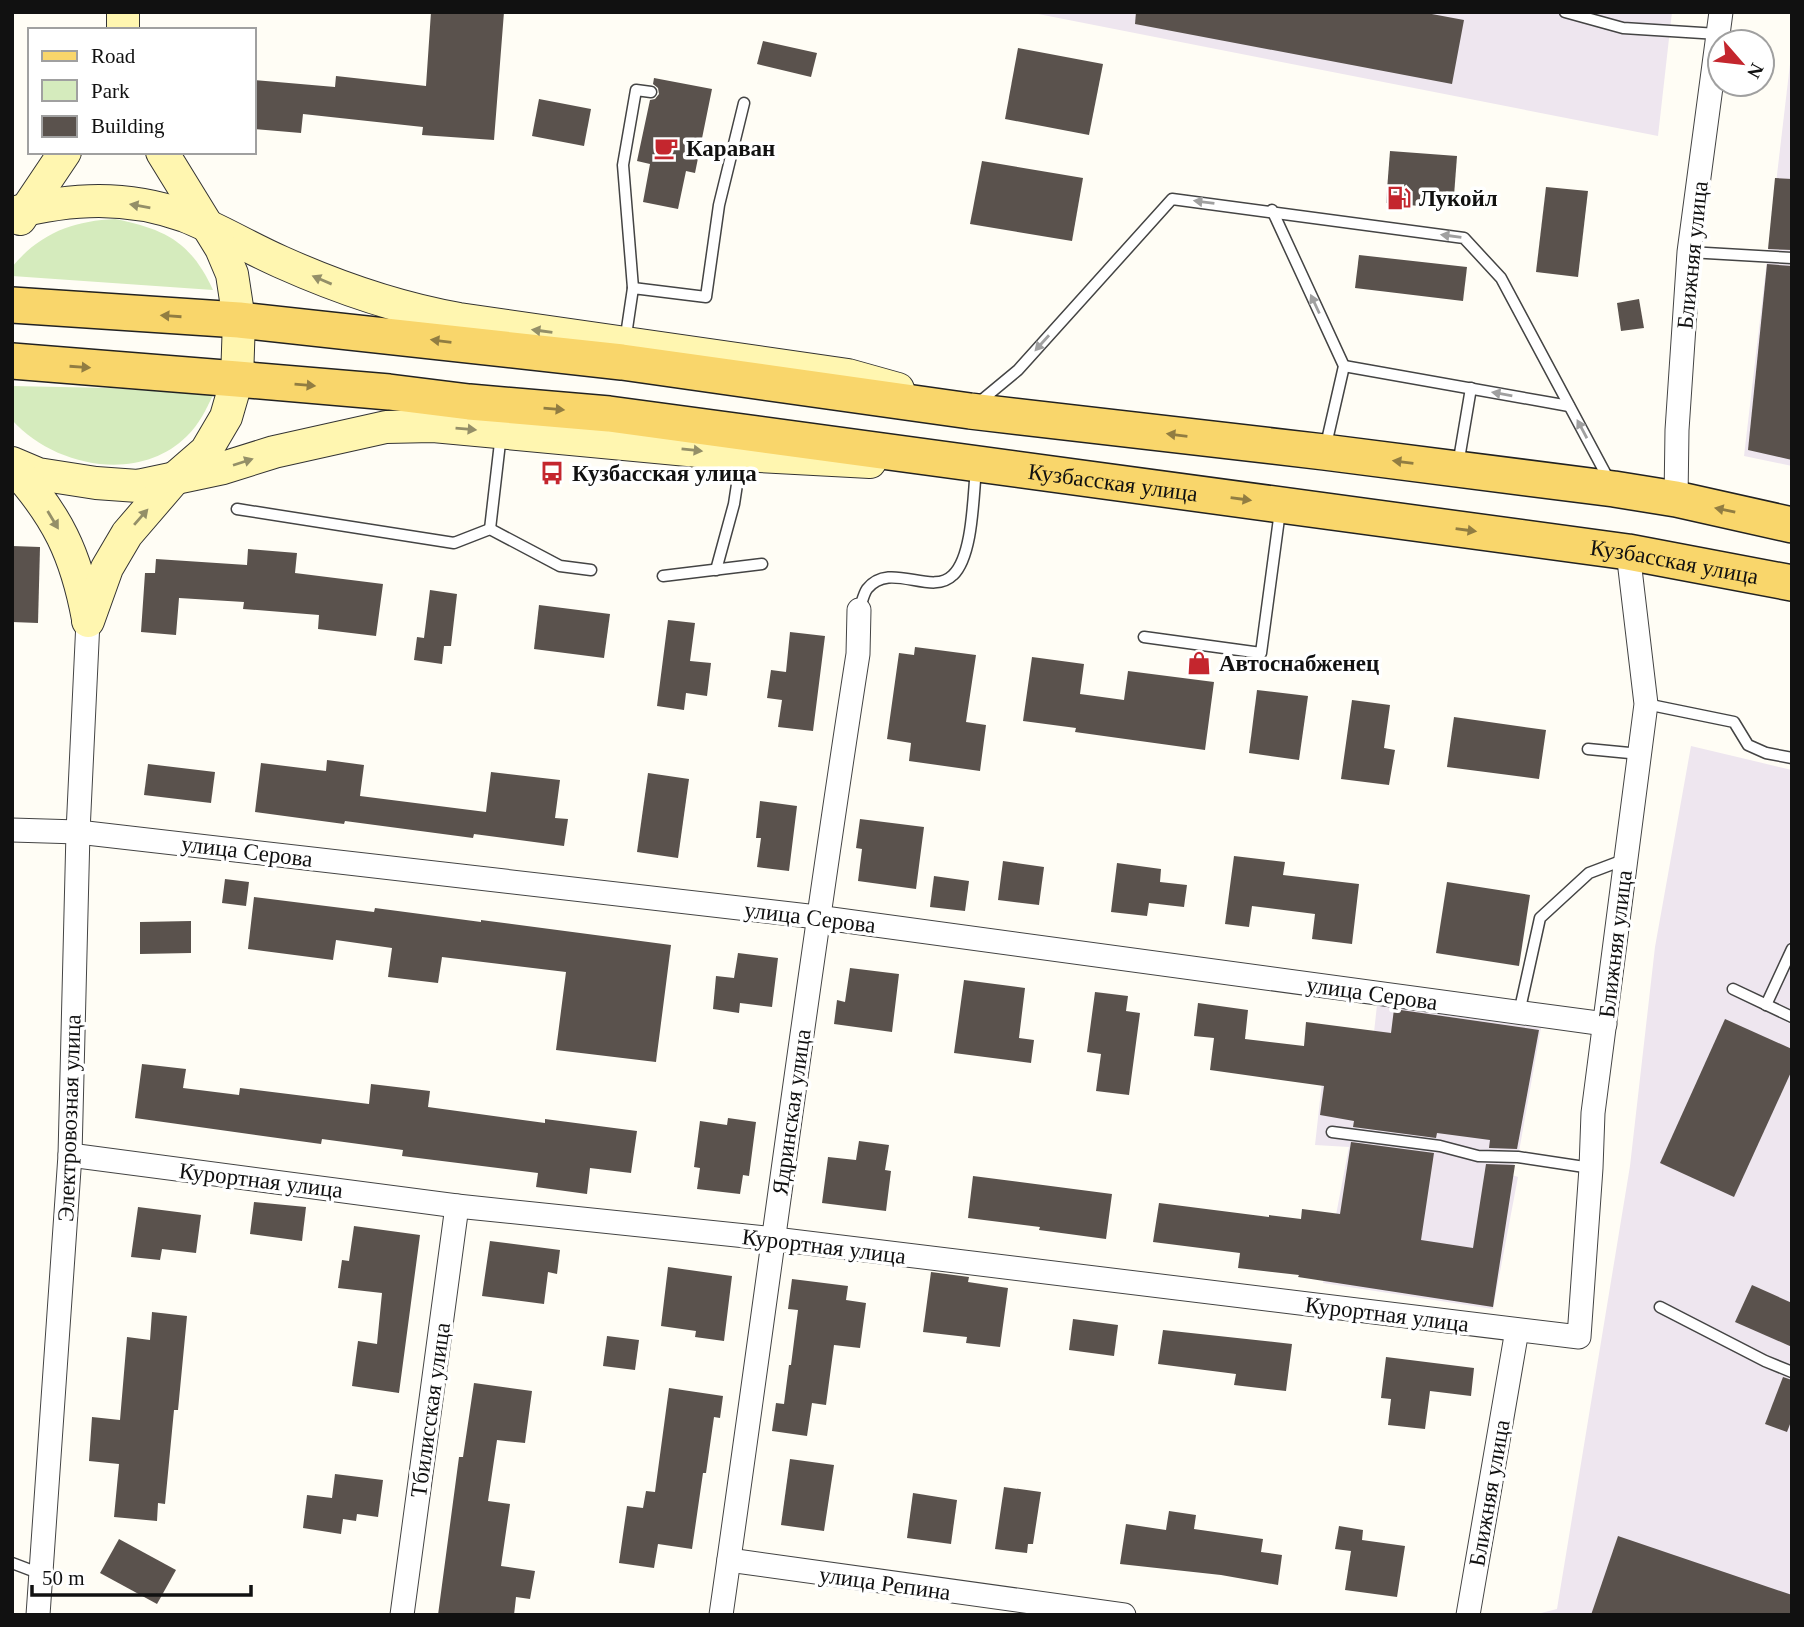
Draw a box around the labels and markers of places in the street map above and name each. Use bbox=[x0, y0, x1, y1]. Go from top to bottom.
cafe icon: Караван bbox=[652, 134, 680, 162]
place label: Караван bbox=[686, 136, 775, 161]
fuel station icon: Лукойл bbox=[1385, 184, 1413, 212]
place label: Лукойл bbox=[1419, 186, 1498, 211]
bus stop icon: Кузбасская улица bbox=[538, 459, 566, 487]
place label: Кузбасская улица bbox=[572, 461, 757, 486]
shop icon: Автоснабженец bbox=[1185, 649, 1213, 677]
place label: Автоснабженец bbox=[1219, 651, 1379, 676]

